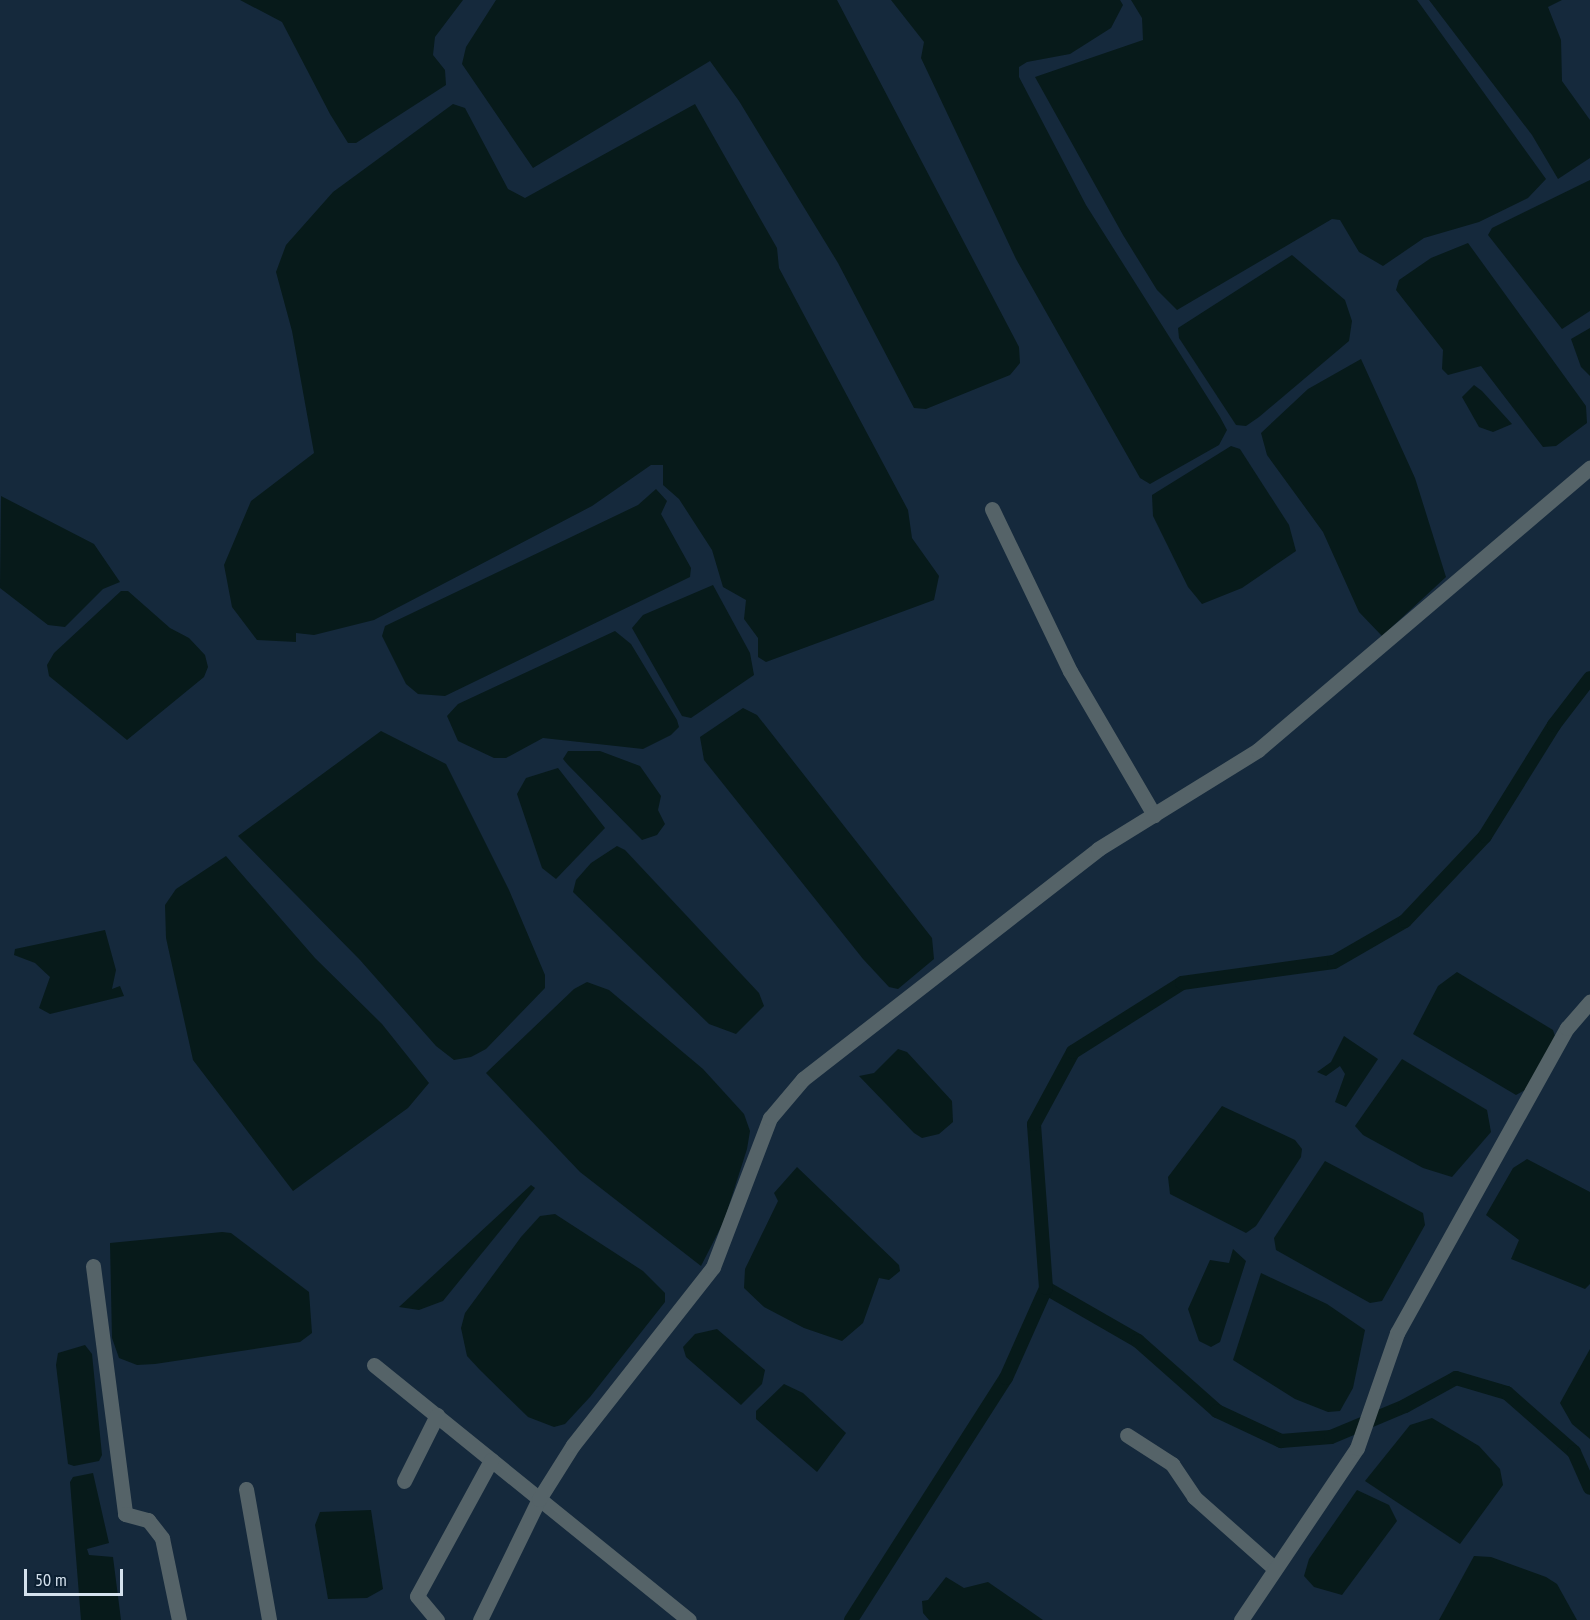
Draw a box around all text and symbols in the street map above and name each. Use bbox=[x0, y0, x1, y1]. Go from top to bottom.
scale bar bbox=[27, 1557, 126, 1595]
text: 50 m bbox=[35, 1568, 67, 1591]

